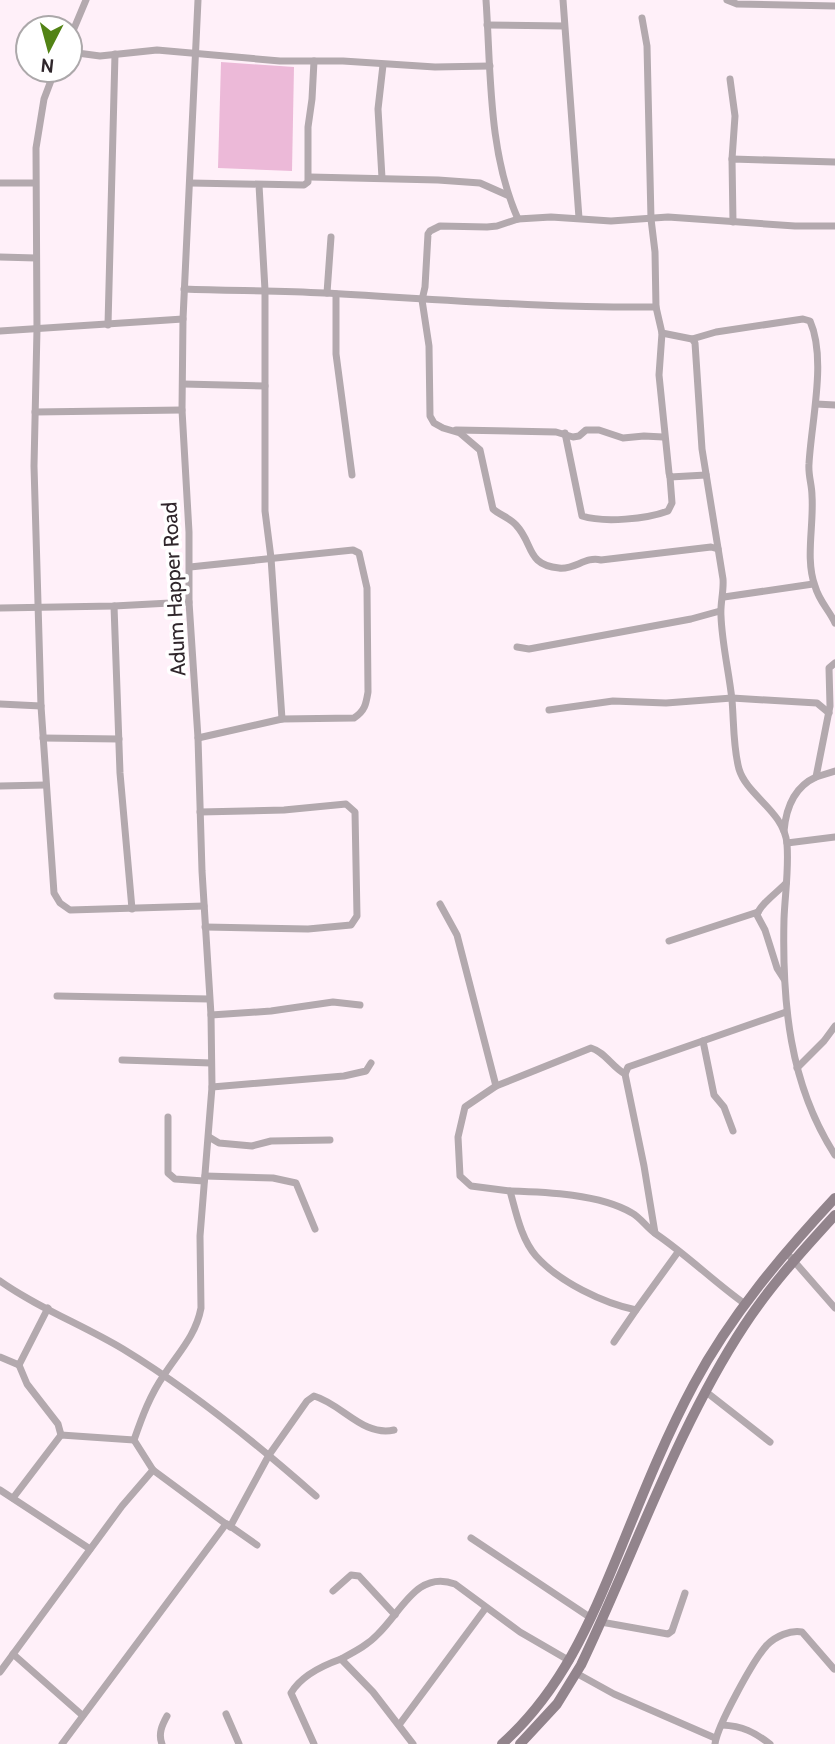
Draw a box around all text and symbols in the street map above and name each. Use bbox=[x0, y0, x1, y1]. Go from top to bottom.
north arrow bbox=[14, 14, 84, 84]
text: N bbox=[39, 53, 55, 78]
street label: Adum Happer Road bbox=[156, 501, 191, 677]

